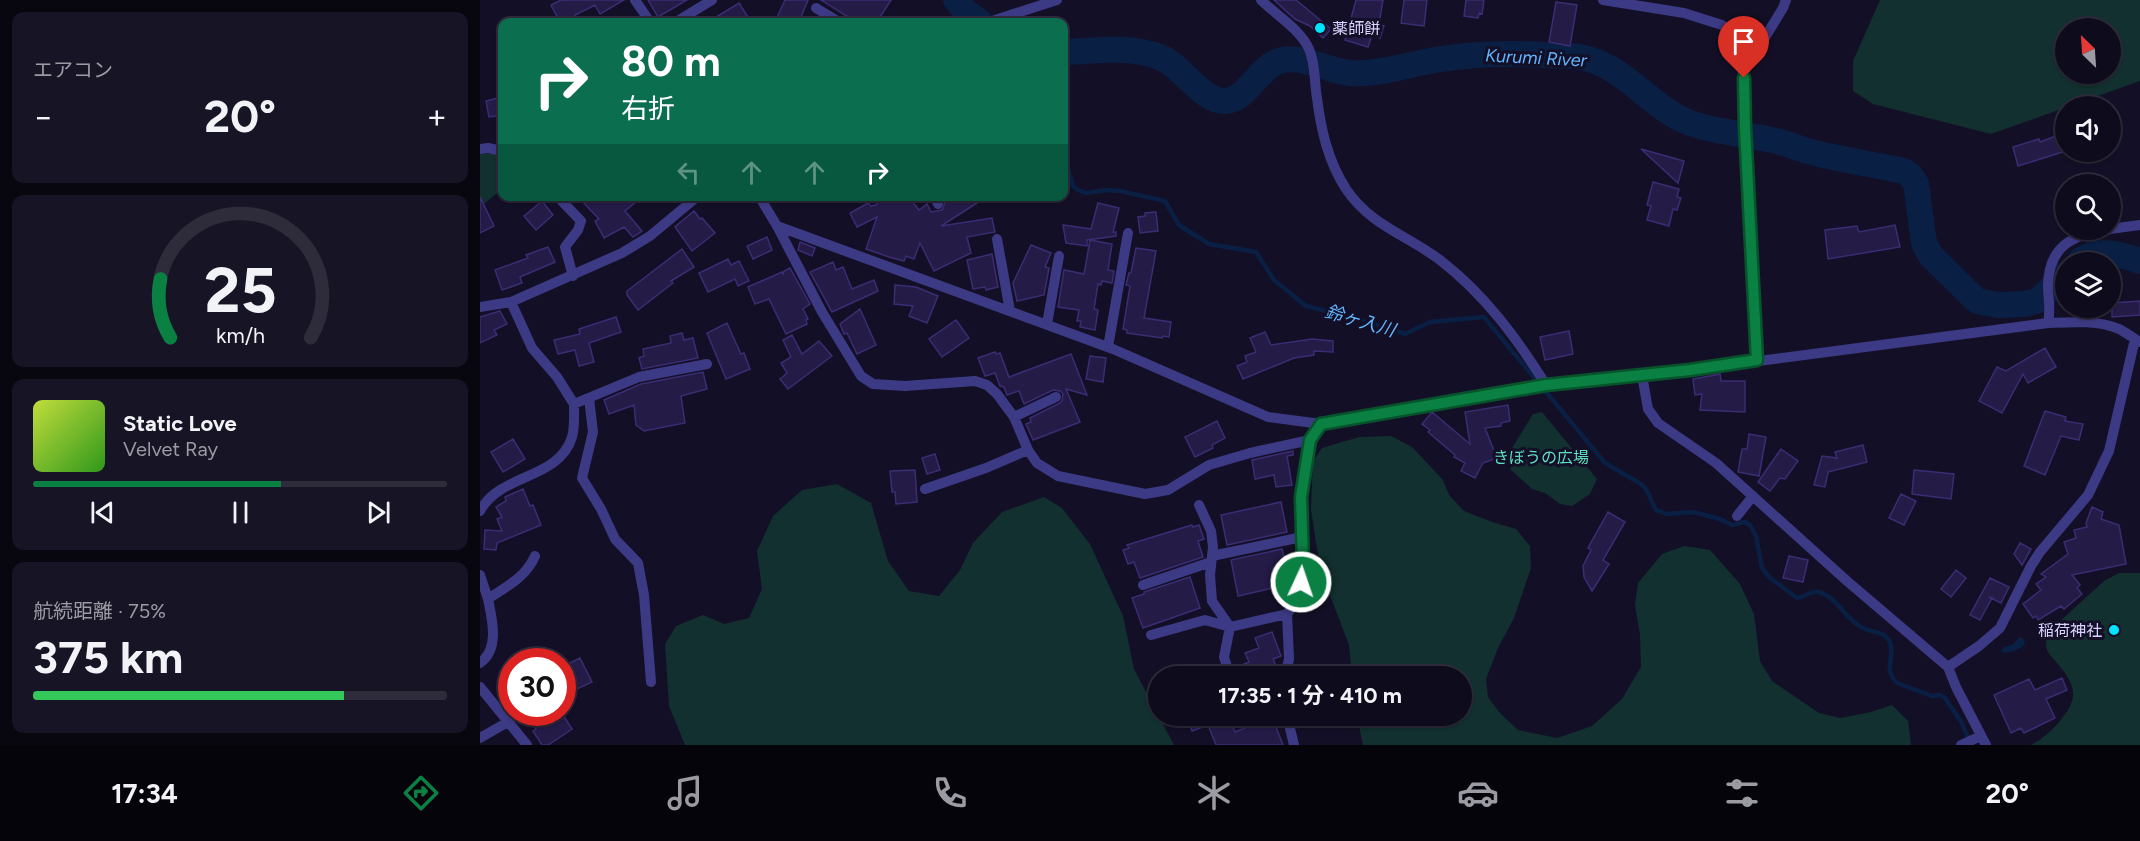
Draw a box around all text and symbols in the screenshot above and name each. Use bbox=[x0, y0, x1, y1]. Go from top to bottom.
pin bbox=[1718, 16, 1769, 78]
north arrow bbox=[2055, 18, 2121, 84]
map controls bbox=[2055, 18, 2121, 318]
place label: 薬師餅 bbox=[1332, 19, 1380, 38]
marker: 薬師餅 bbox=[1313, 21, 1327, 35]
icon: arrive bbox=[1727, 25, 1760, 58]
text: 80 m bbox=[621, 36, 721, 87]
icon: right bbox=[522, 42, 600, 120]
water label: Kurumi River bbox=[1485, 44, 1588, 72]
text: エアコン bbox=[33, 58, 113, 82]
text: 20° bbox=[204, 89, 276, 143]
text: 右折 bbox=[621, 92, 675, 125]
button: sound bbox=[2055, 96, 2121, 162]
text: − bbox=[33, 97, 54, 136]
text: + bbox=[426, 97, 447, 136]
icon: left bbox=[672, 156, 705, 189]
icon: ahead bbox=[735, 156, 768, 189]
icon: ahead bbox=[798, 156, 831, 189]
icon: right bbox=[861, 156, 894, 189]
button: search bbox=[2055, 174, 2121, 240]
button: layers bbox=[2055, 252, 2121, 318]
text: 25 bbox=[204, 253, 276, 328]
water label: 鈴ヶ入川 bbox=[1322, 301, 1400, 342]
text: km/h bbox=[216, 323, 264, 348]
text: Static Love bbox=[123, 410, 237, 437]
text: Velvet Ray bbox=[123, 437, 218, 461]
park label: きぼうの広場 bbox=[1493, 448, 1589, 467]
icon: previous bbox=[86, 496, 119, 529]
icon: pause bbox=[224, 496, 257, 529]
icon: next bbox=[362, 496, 395, 529]
position arrow bbox=[1269, 550, 1333, 614]
text: 航続距離 · 75% bbox=[33, 599, 166, 623]
place label: 稲荷神社 bbox=[2038, 621, 2102, 640]
marker: 稲荷神社 bbox=[2107, 623, 2121, 637]
text: 375 km bbox=[33, 630, 183, 684]
speed limit sign: 30 bbox=[498, 648, 576, 726]
text: 17:35 · 1 分 · 410 m bbox=[1218, 682, 1402, 709]
icon: directions bbox=[400, 772, 442, 814]
icon: music bbox=[664, 772, 706, 814]
icon: phone bbox=[929, 772, 971, 814]
icon: climate bbox=[1193, 772, 1235, 814]
icon: car bbox=[1457, 772, 1499, 814]
icon: filters bbox=[1721, 772, 1763, 814]
text: 17:34 bbox=[111, 777, 178, 810]
text: 20° bbox=[1986, 777, 2029, 810]

